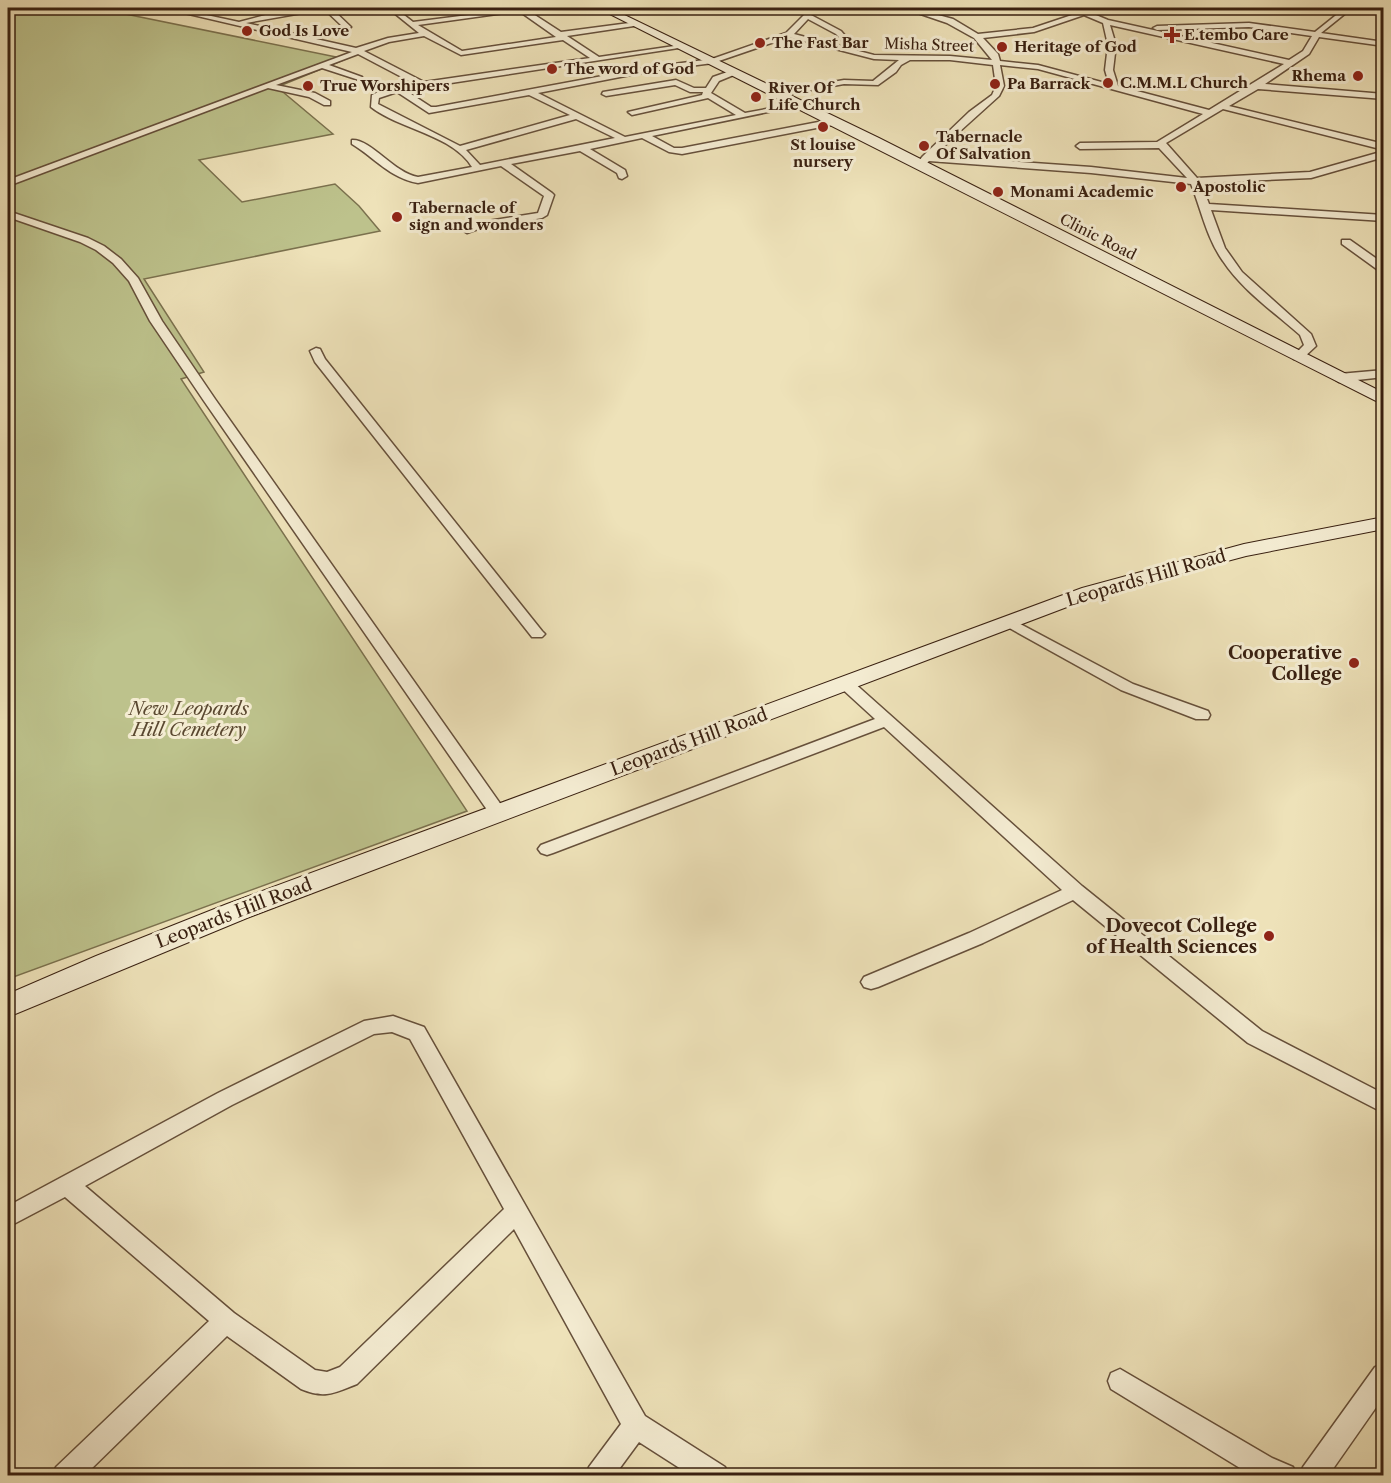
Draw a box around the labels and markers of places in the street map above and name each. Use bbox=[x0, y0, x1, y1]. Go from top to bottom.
place label: God Is Love bbox=[259, 21, 349, 40]
marker: God Is Love bbox=[240, 24, 254, 38]
place label: E.tembo Care bbox=[1184, 25, 1289, 44]
marker: E.tembo Care bbox=[1165, 28, 1179, 42]
place label: The Fast Bar bbox=[772, 33, 869, 52]
marker: The Fast Bar bbox=[753, 36, 767, 50]
place label: Heritage of God bbox=[1014, 37, 1137, 56]
marker: Heritage of God bbox=[995, 40, 1009, 54]
place label: The word of God bbox=[564, 59, 694, 78]
marker: The word of God bbox=[545, 62, 559, 76]
place label: Rhema bbox=[1292, 66, 1346, 85]
marker: Rhema bbox=[1351, 69, 1365, 83]
place label: C.M.M.L Church bbox=[1120, 73, 1249, 92]
place label: Pa Barrack bbox=[1007, 74, 1092, 93]
place label: True Worshipers bbox=[320, 76, 450, 95]
marker: C.M.M.L Church bbox=[1101, 76, 1115, 90]
marker: Pa Barrack bbox=[988, 77, 1002, 91]
place label: River Of Life Church bbox=[768, 78, 861, 114]
marker: True Worshipers bbox=[301, 79, 315, 93]
marker: River Of Life Church bbox=[749, 90, 763, 104]
marker: St louise nursery bbox=[816, 120, 830, 134]
place label: Tabernacle Of Salvation bbox=[936, 127, 1032, 163]
place label: St louise nursery bbox=[790, 135, 856, 171]
marker: Tabernacle Of Salvation bbox=[917, 139, 931, 153]
place label: Apostolic bbox=[1192, 177, 1266, 196]
marker: Apostolic bbox=[1174, 180, 1188, 194]
place label: Monami Academic bbox=[1010, 182, 1153, 201]
marker: Monami Academic bbox=[991, 185, 1005, 199]
place label: Tabernacle of sign and wonders bbox=[409, 198, 543, 234]
marker: Tabernacle of sign and wonders bbox=[390, 210, 404, 224]
place label: Cooperative College bbox=[1228, 642, 1342, 685]
marker: Cooperative College bbox=[1347, 656, 1361, 670]
place label: Dovecot College of Health Sciences bbox=[1086, 915, 1257, 958]
marker: Dovecot College of Health Sciences bbox=[1262, 929, 1276, 943]

